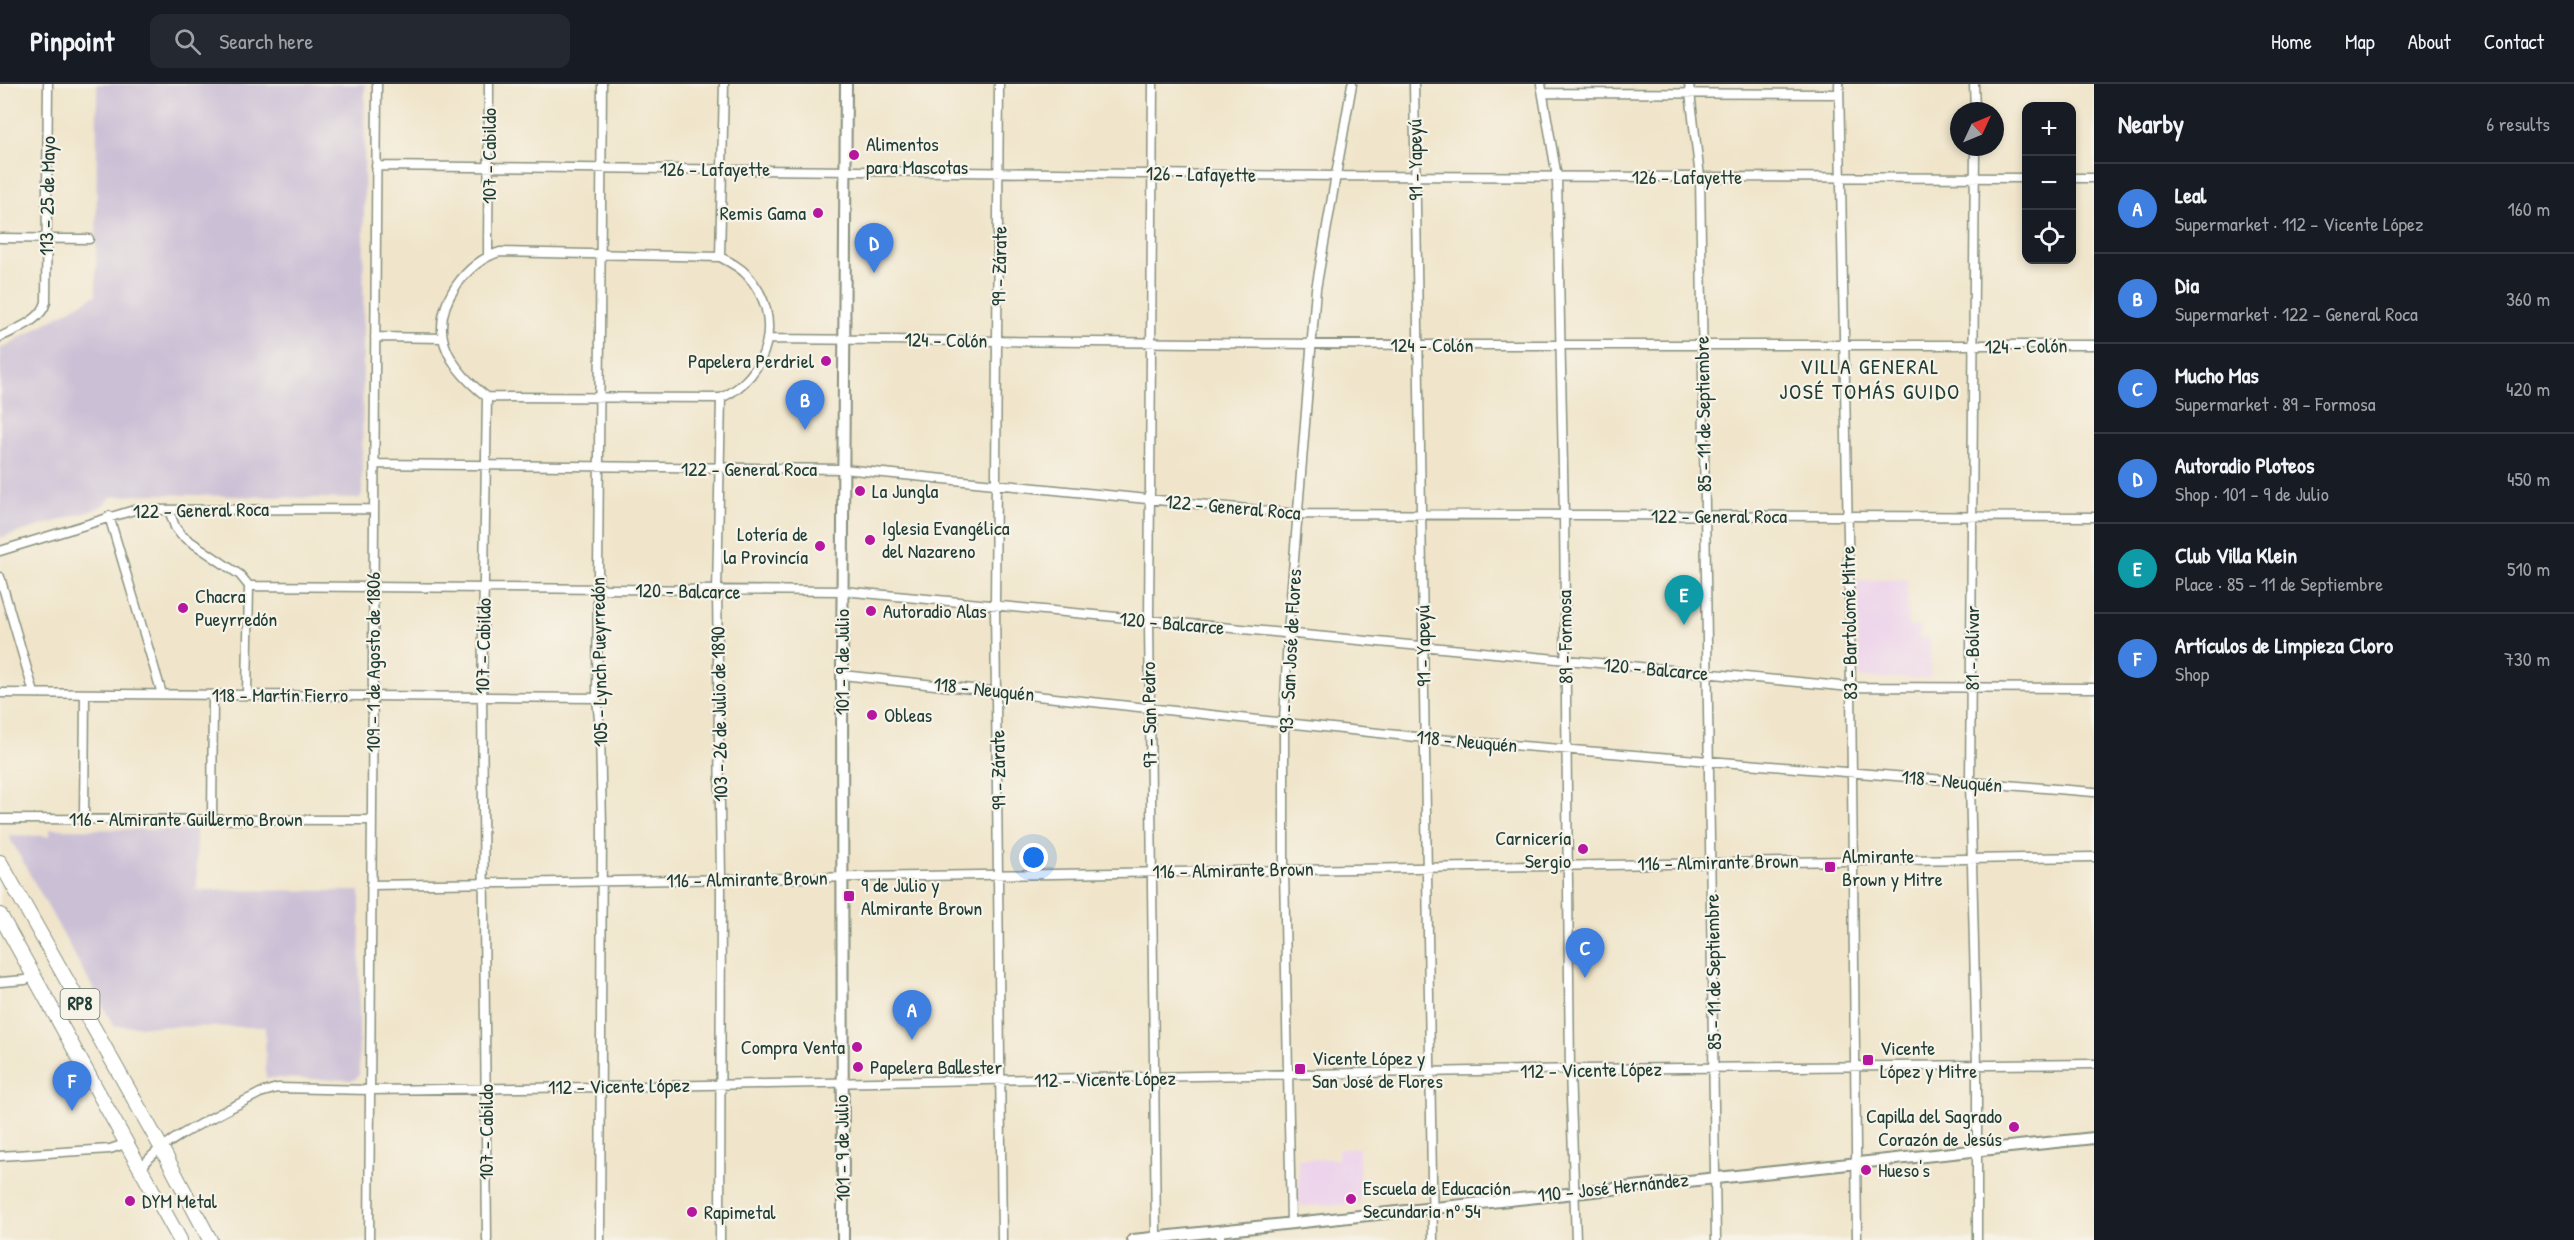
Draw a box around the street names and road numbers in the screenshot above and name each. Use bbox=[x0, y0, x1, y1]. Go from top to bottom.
street label: 107 - Cabildo bbox=[475, 108, 502, 204]
street label: 91 - Yapeyú bbox=[1400, 119, 1429, 201]
street label: 113 - 25 de Mayo bbox=[32, 136, 61, 256]
street label: 126 - Lafayette bbox=[660, 155, 770, 182]
street label: 126 - Lafayette bbox=[1146, 159, 1256, 188]
street label: 126 - Lafayette bbox=[1632, 163, 1742, 190]
street label: 99 - Zárate bbox=[984, 226, 1013, 306]
street label: 124 - Colón bbox=[904, 325, 988, 354]
street label: 124 - Colón bbox=[1391, 331, 1473, 358]
street label: 124 - Colón bbox=[1984, 331, 2068, 360]
street label: 85 - 11 de Septiembre bbox=[1688, 336, 1717, 492]
street label: 122 - General Roca bbox=[681, 455, 817, 482]
street label: 122 - General Roca bbox=[1164, 487, 1302, 526]
street label: 122 - General Roca bbox=[133, 495, 269, 524]
street label: 122 - General Roca bbox=[1651, 502, 1787, 529]
street label: 83 - Bartolomé Mitre bbox=[1834, 546, 1863, 700]
street label: 93 - San José de Flores bbox=[1272, 568, 1307, 734]
street label: 109 - 1 de Agosto de 1806 bbox=[359, 572, 386, 752]
street label: 120 - Balcarce bbox=[635, 576, 741, 605]
street label: 105 - Lynch Pueyrredón bbox=[584, 577, 613, 747]
street label: 89 - Formosa bbox=[1550, 590, 1579, 684]
street label: 107 - Cabildo bbox=[468, 598, 497, 694]
street label: 120 - Balcarce bbox=[1118, 604, 1226, 641]
street label: 91 - Yapeyú bbox=[1408, 605, 1437, 687]
street label: 81 - Bolívar bbox=[1958, 605, 1985, 690]
street label: 101 - 9 de Julio bbox=[828, 609, 855, 715]
street label: 103 - 26 de Julio de 1890 bbox=[703, 626, 734, 802]
street label: 120 - Balcarce bbox=[1602, 650, 1710, 687]
street label: 97 - San Pedro bbox=[1134, 662, 1163, 768]
street label: 118 - Neuquén bbox=[932, 670, 1036, 707]
street label: 118 - Martín Fierro bbox=[212, 681, 348, 708]
street label: 118 - Neuquén bbox=[1415, 723, 1519, 758]
street label: 99 - Zárate bbox=[983, 730, 1012, 810]
street label: 118 - Neuquén bbox=[1900, 763, 2004, 798]
street label: 116 - Almirante Guillermo Brown bbox=[69, 805, 303, 832]
street label: 116 - Almirante Brown bbox=[1637, 847, 1799, 876]
street label: 116 - Almirante Brown bbox=[1152, 855, 1314, 884]
street label: 116 - Almirante Brown bbox=[666, 864, 828, 893]
street label: 85 - 11 de Septiembre bbox=[1698, 894, 1727, 1050]
road number: RP8 bbox=[60, 989, 100, 1019]
street label: 112 - Vicente López bbox=[1520, 1055, 1662, 1084]
street label: 112 - Vicente López bbox=[1034, 1064, 1176, 1093]
street label: 112 - Vicente López bbox=[548, 1071, 690, 1100]
street label: 107 - Cabildo bbox=[472, 1084, 499, 1180]
street label: 101 - 9 de Julio bbox=[827, 1095, 856, 1201]
street label: 110 - José Hernández bbox=[1536, 1165, 1690, 1208]

